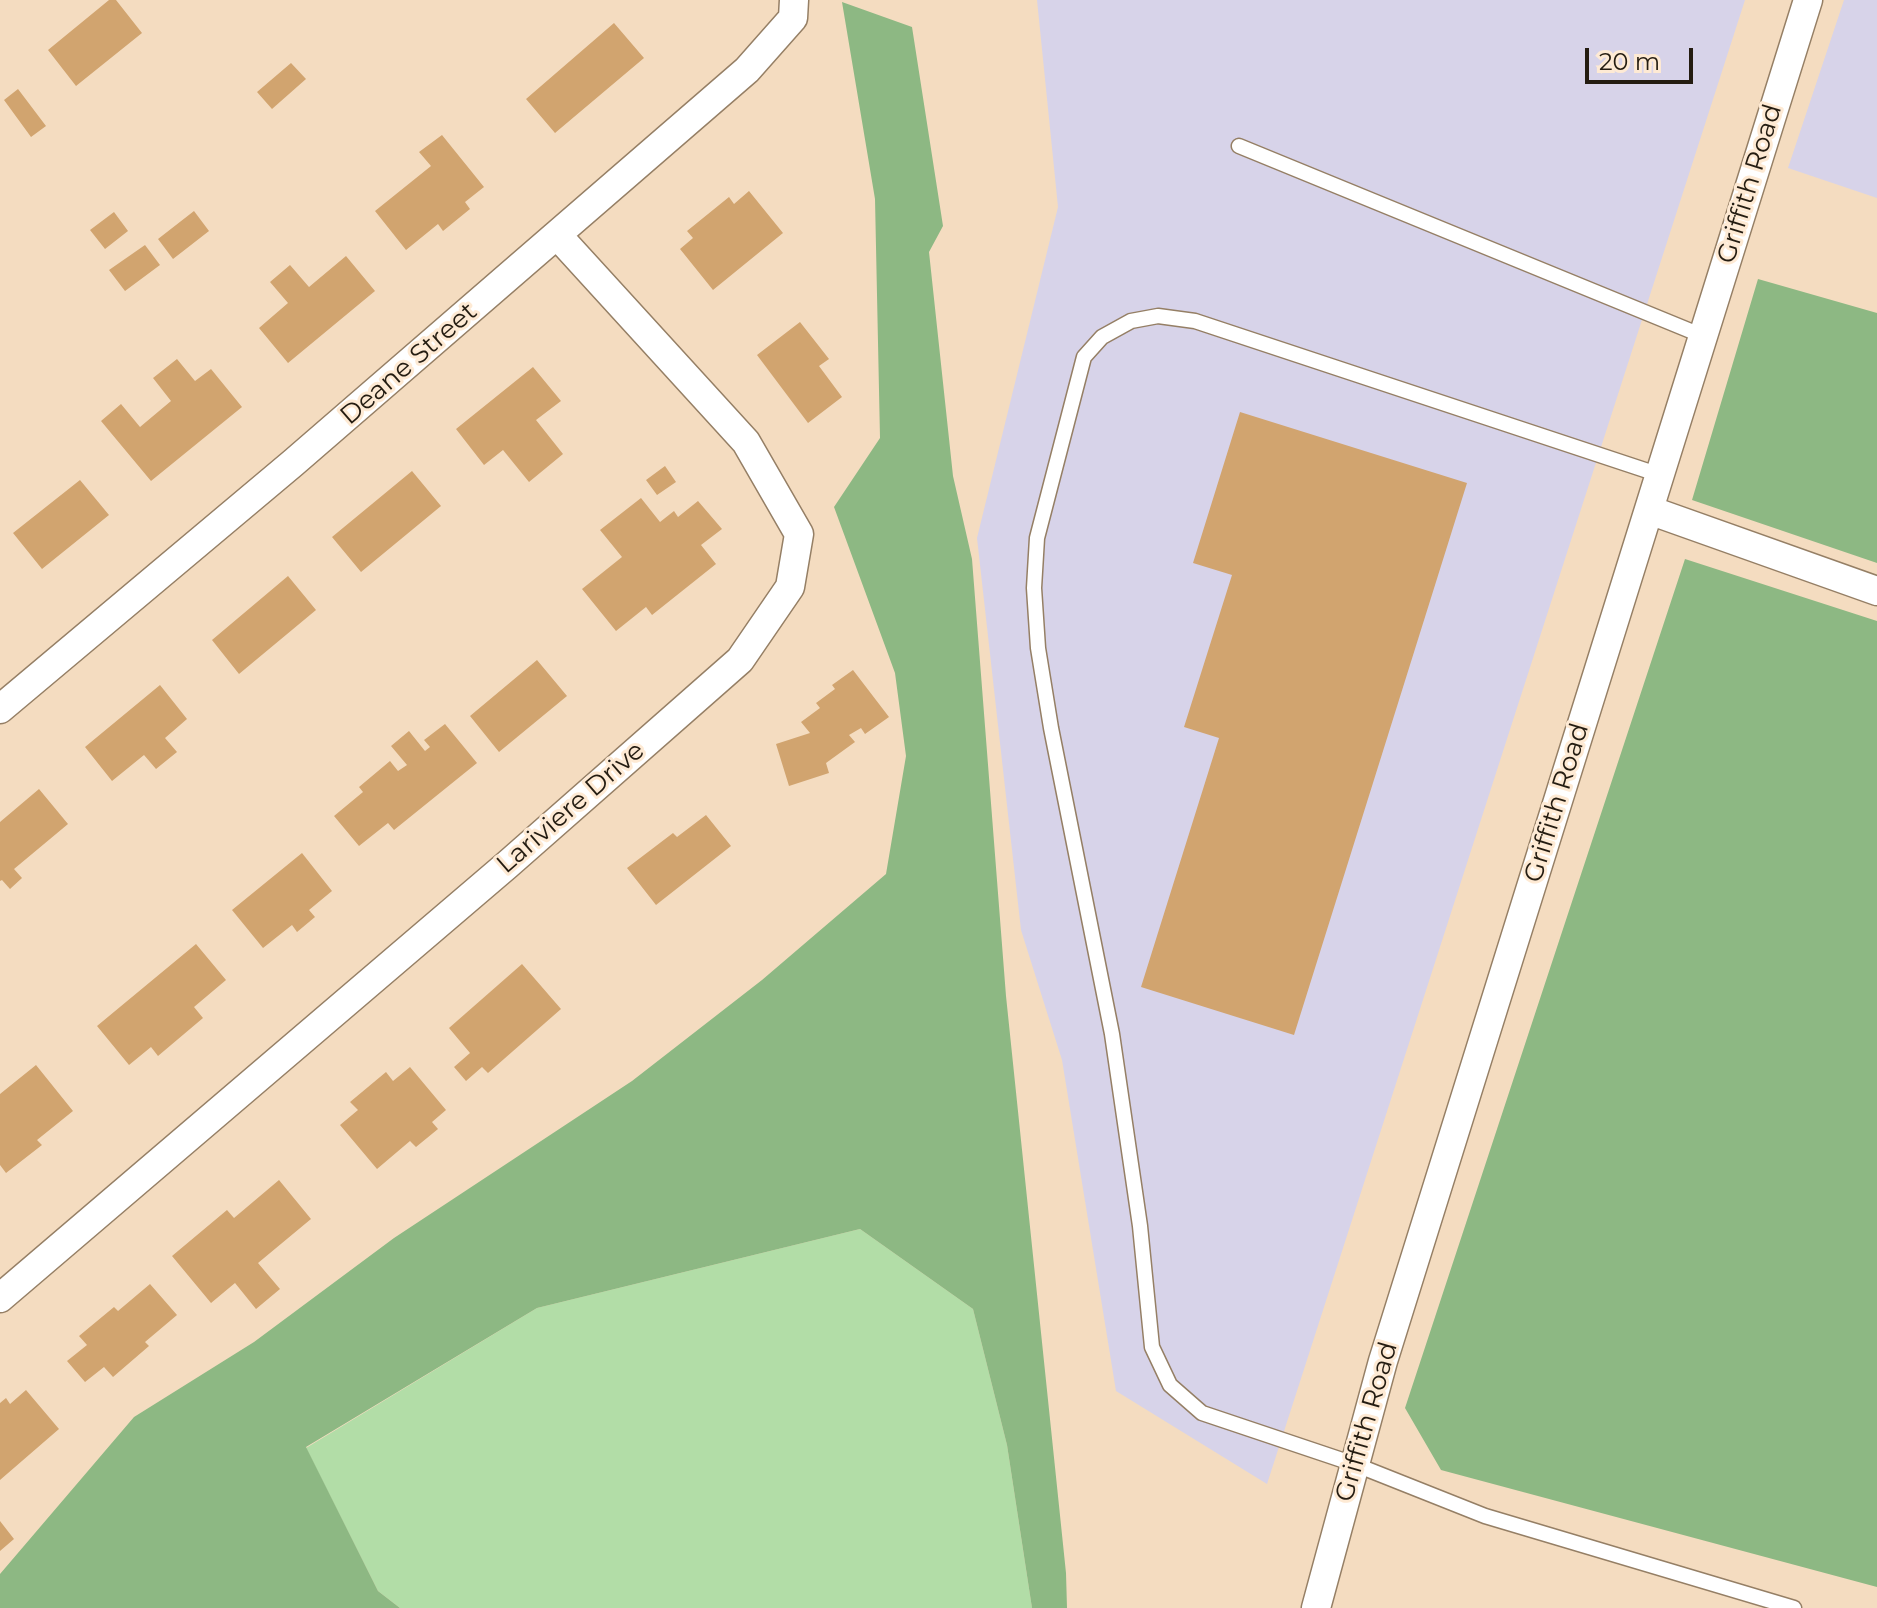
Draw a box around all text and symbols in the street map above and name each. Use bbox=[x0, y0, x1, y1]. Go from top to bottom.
scale bar bbox=[1589, 32, 1697, 82]
text: 20 m bbox=[1599, 47, 1660, 76]
street label: Griffith Road bbox=[1711, 101, 1789, 267]
street label: Deane Street bbox=[334, 296, 484, 432]
street label: Griffith Road bbox=[1518, 720, 1596, 886]
street label: Lariviere Drive bbox=[491, 735, 651, 881]
street label: Griffith Road bbox=[1329, 1338, 1405, 1506]

